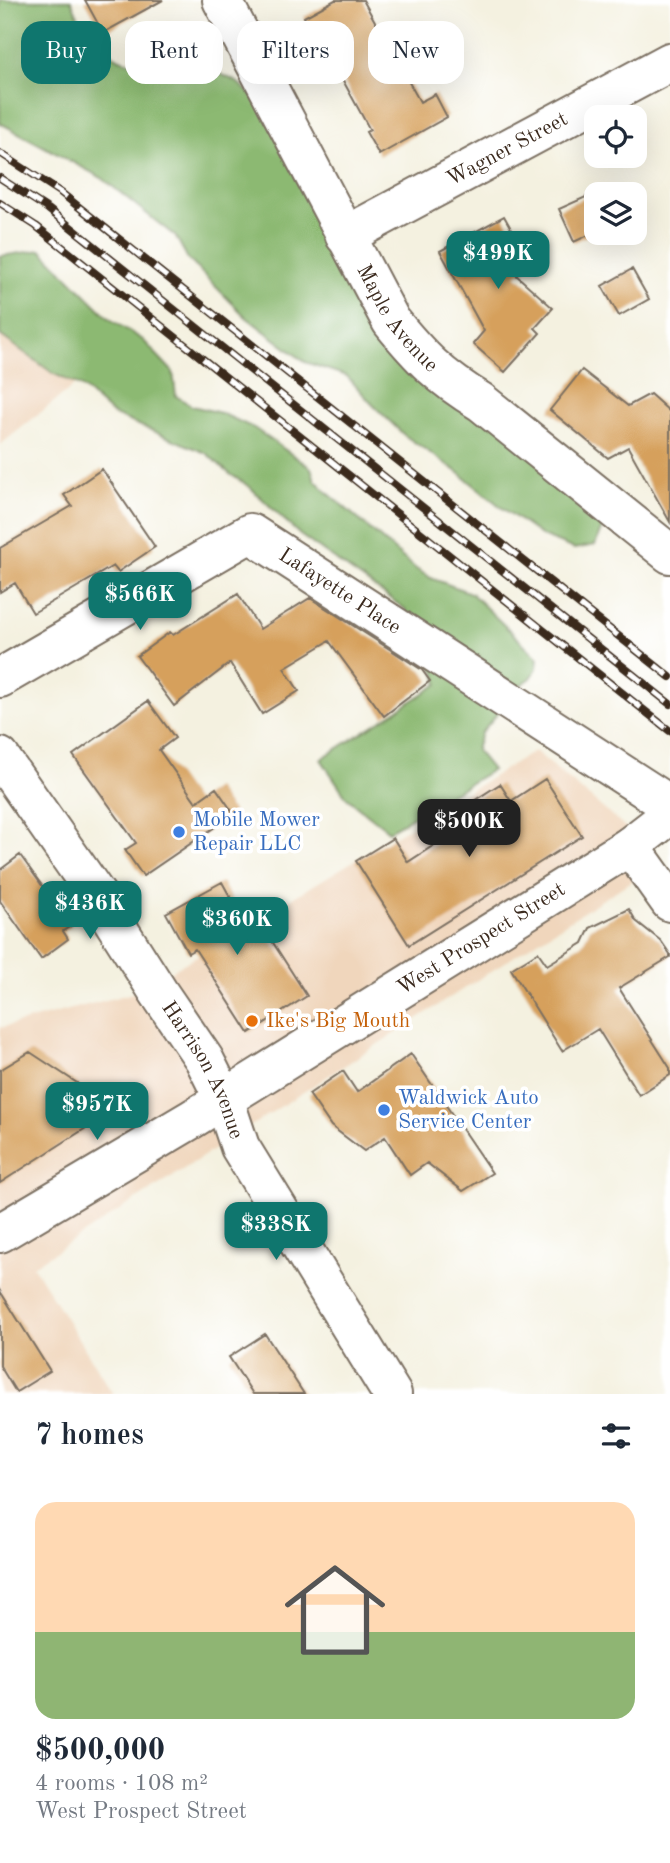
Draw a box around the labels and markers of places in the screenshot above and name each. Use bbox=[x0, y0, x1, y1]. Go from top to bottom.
pin: $499K bbox=[449, 232, 547, 291]
pin: $566K bbox=[91, 572, 189, 632]
pin: $500K bbox=[420, 800, 518, 859]
place label: Mobile Mower Repair LLC bbox=[193, 810, 320, 855]
marker: Mobile Mower Repair LLC bbox=[171, 824, 187, 840]
pin: $436K bbox=[41, 881, 139, 941]
pin: $360K bbox=[188, 898, 286, 957]
place label: Ike's Big Mouth bbox=[266, 1011, 410, 1032]
marker: Ike's Big Mouth bbox=[244, 1013, 260, 1029]
pin: $957K bbox=[48, 1082, 146, 1142]
place label: Waldwick Auto Service Center bbox=[398, 1088, 539, 1133]
marker: Waldwick Auto Service Center bbox=[376, 1102, 392, 1118]
pin: $338K bbox=[227, 1202, 325, 1262]

